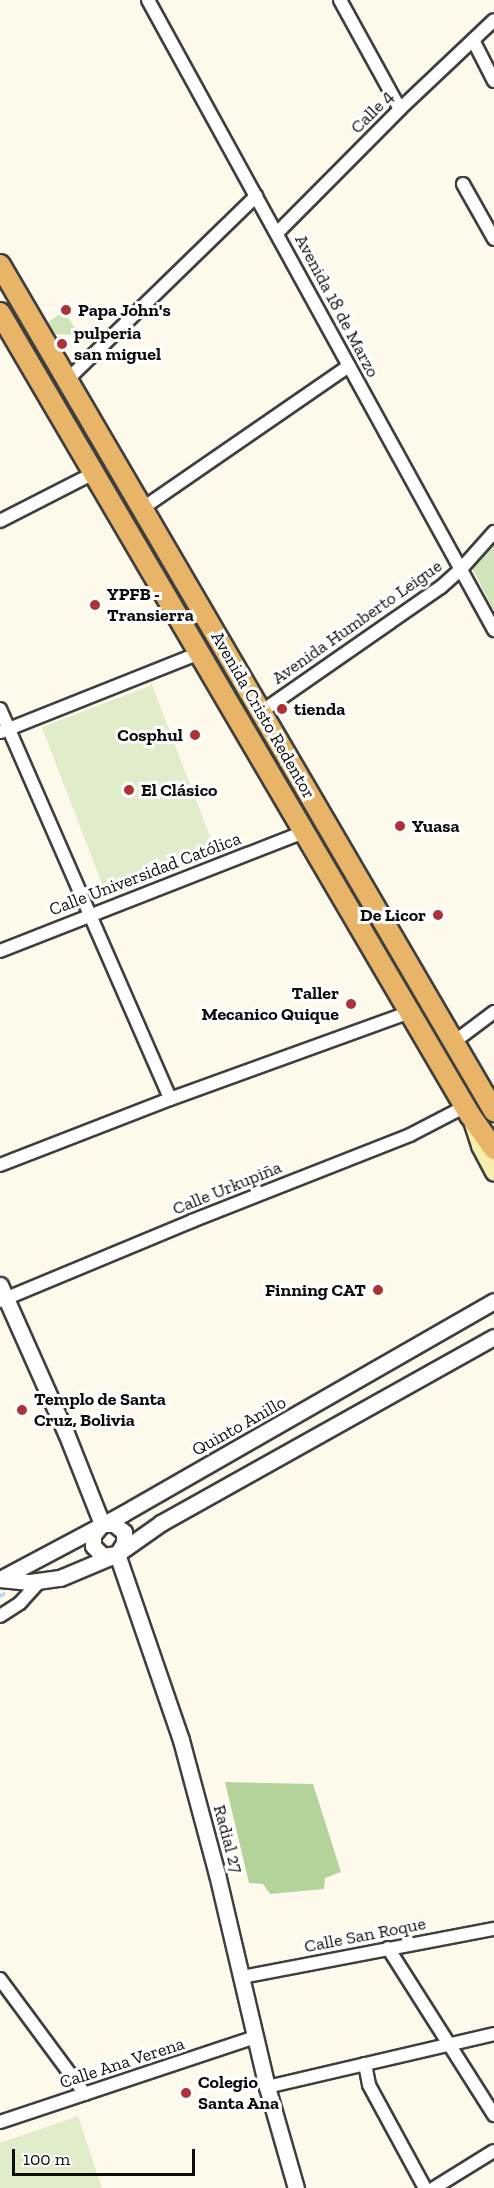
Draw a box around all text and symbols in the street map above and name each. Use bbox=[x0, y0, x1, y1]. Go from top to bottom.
street label: Calle 4 bbox=[346, 86, 398, 138]
street label: Avenida 18 de Marzo bbox=[290, 231, 384, 381]
place label: Papa John's bbox=[78, 299, 171, 321]
marker: Papa John's bbox=[59, 303, 73, 317]
place label: pulperia san miguel bbox=[74, 323, 161, 366]
marker: pulperia san miguel bbox=[55, 337, 69, 351]
street label: Avenida Humberto Leigue bbox=[268, 555, 446, 689]
place label: YPFB - Transierra bbox=[107, 584, 194, 626]
marker: YPFB - Transierra bbox=[88, 598, 102, 612]
street label: Avenida Cristo Redentor bbox=[206, 627, 320, 803]
place label: tienda bbox=[294, 698, 345, 720]
marker: tienda bbox=[275, 702, 289, 716]
place label: Cosphul bbox=[117, 724, 183, 746]
marker: Cosphul bbox=[188, 728, 202, 742]
place label: El Clásico bbox=[141, 779, 218, 801]
marker: El Clásico bbox=[122, 783, 136, 797]
place label: Yuasa bbox=[412, 815, 460, 837]
marker: Yuasa bbox=[393, 819, 407, 833]
street label: Calle Universidad Católica bbox=[46, 827, 244, 921]
place label: De Licor bbox=[360, 904, 426, 926]
marker: De Licor bbox=[431, 908, 445, 922]
place label: Taller Mecanico Quique bbox=[202, 983, 339, 1026]
marker: Taller Mecanico Quique bbox=[344, 997, 358, 1011]
street label: Calle Urkupiña bbox=[169, 1156, 285, 1220]
place label: Finning CAT bbox=[265, 1279, 366, 1301]
marker: Finning CAT bbox=[371, 1283, 385, 1297]
place label: Templo de Santa Cruz, Bolivia bbox=[34, 1389, 166, 1432]
street label: Quinto Anillo bbox=[188, 1391, 290, 1461]
marker: Templo de Santa Cruz, Bolivia bbox=[15, 1403, 29, 1417]
street label: Radial 27 bbox=[209, 1802, 247, 1876]
street label: Calle San Roque bbox=[302, 1913, 428, 1957]
street label: Calle Ana Verena bbox=[56, 2032, 188, 2094]
place label: Colegio Santa Ana bbox=[198, 2072, 280, 2114]
marker: Colegio Santa Ana bbox=[179, 2086, 193, 2100]
scale bar bbox=[15, 2137, 198, 2175]
text: 100 m bbox=[23, 2148, 70, 2170]

